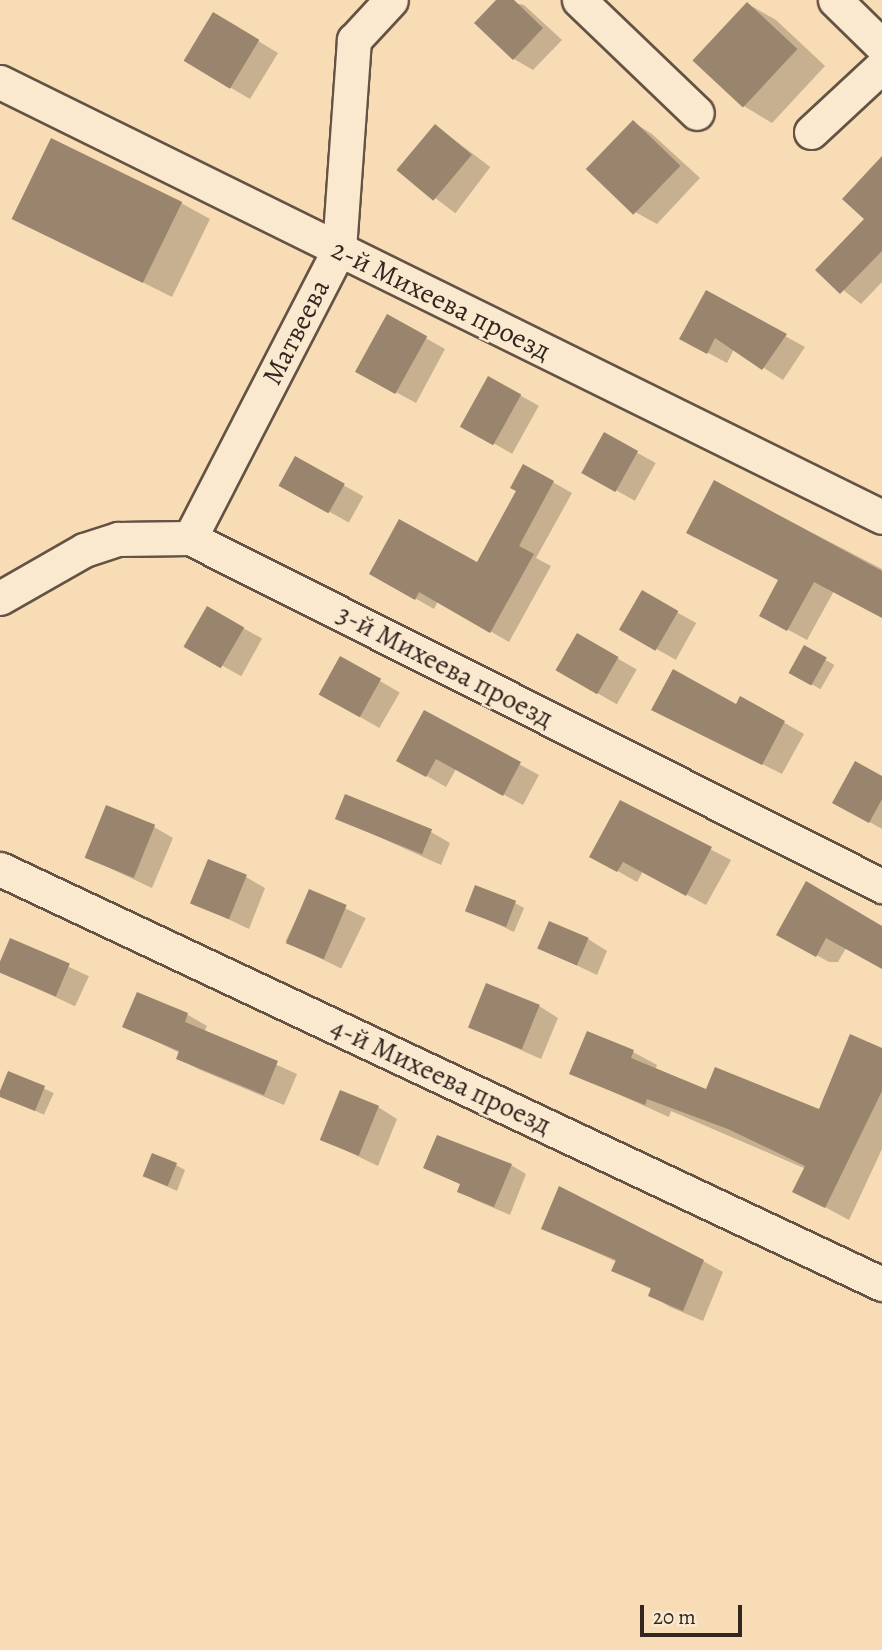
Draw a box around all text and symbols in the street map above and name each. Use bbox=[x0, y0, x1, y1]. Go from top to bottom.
street label: 2-й Михеева проезд bbox=[326, 232, 556, 368]
street label: Матвеева bbox=[255, 274, 337, 390]
street label: 3-й Михеева проезд bbox=[331, 597, 559, 735]
street label: 4-й Михеева проезд bbox=[326, 1010, 556, 1142]
scale bar bbox=[644, 1590, 746, 1634]
text: 20 m bbox=[653, 1603, 696, 1631]

